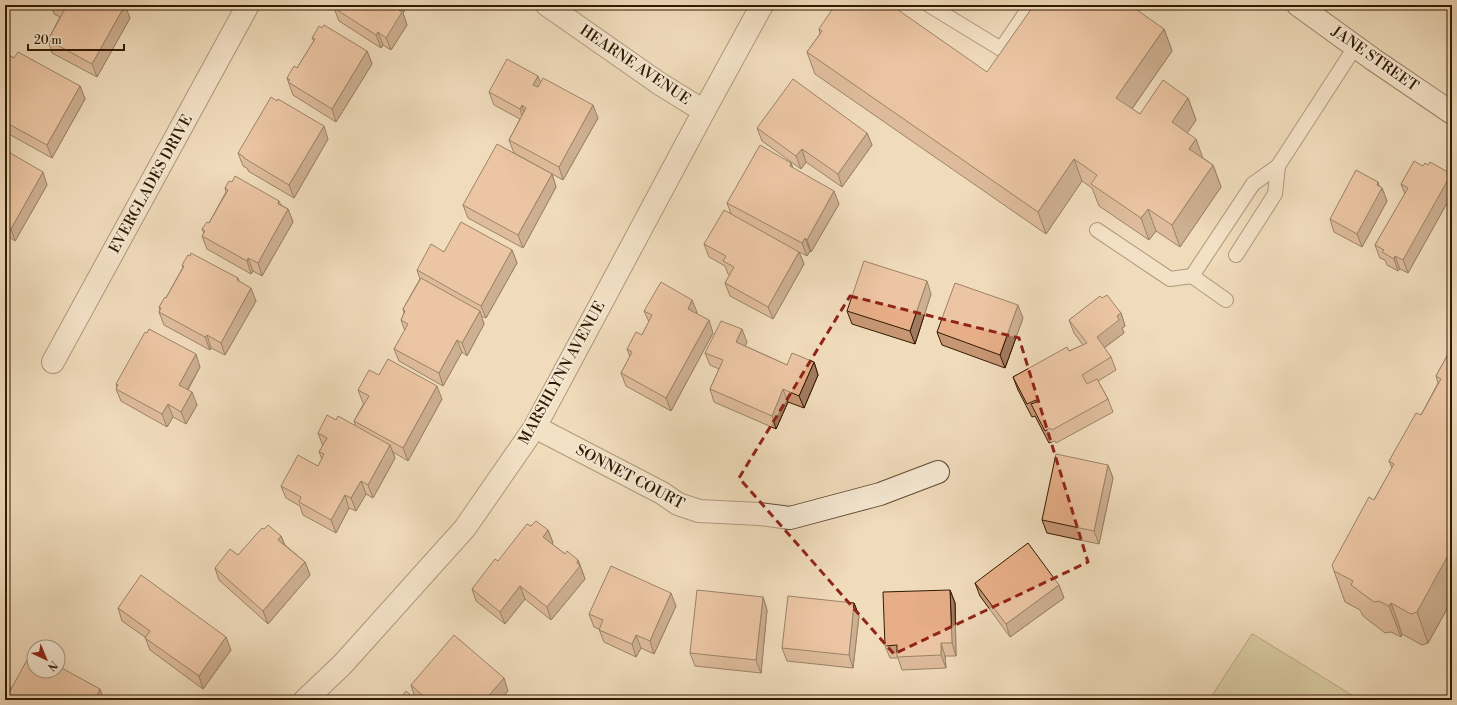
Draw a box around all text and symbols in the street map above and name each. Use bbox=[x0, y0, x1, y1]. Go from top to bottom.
street label: HEARNE AVENUE bbox=[576, 21, 694, 109]
street label: JANE STREET bbox=[1327, 21, 1422, 96]
scale bar bbox=[28, 26, 124, 52]
text: 20 m bbox=[34, 33, 62, 48]
street label: EVERGLADES DRIVE bbox=[105, 111, 197, 257]
street label: MARSHLYNN AVENUE bbox=[515, 298, 609, 448]
street label: SONNET COURT bbox=[572, 440, 688, 514]
north arrow bbox=[26, 639, 66, 679]
text: N bbox=[44, 657, 60, 674]

